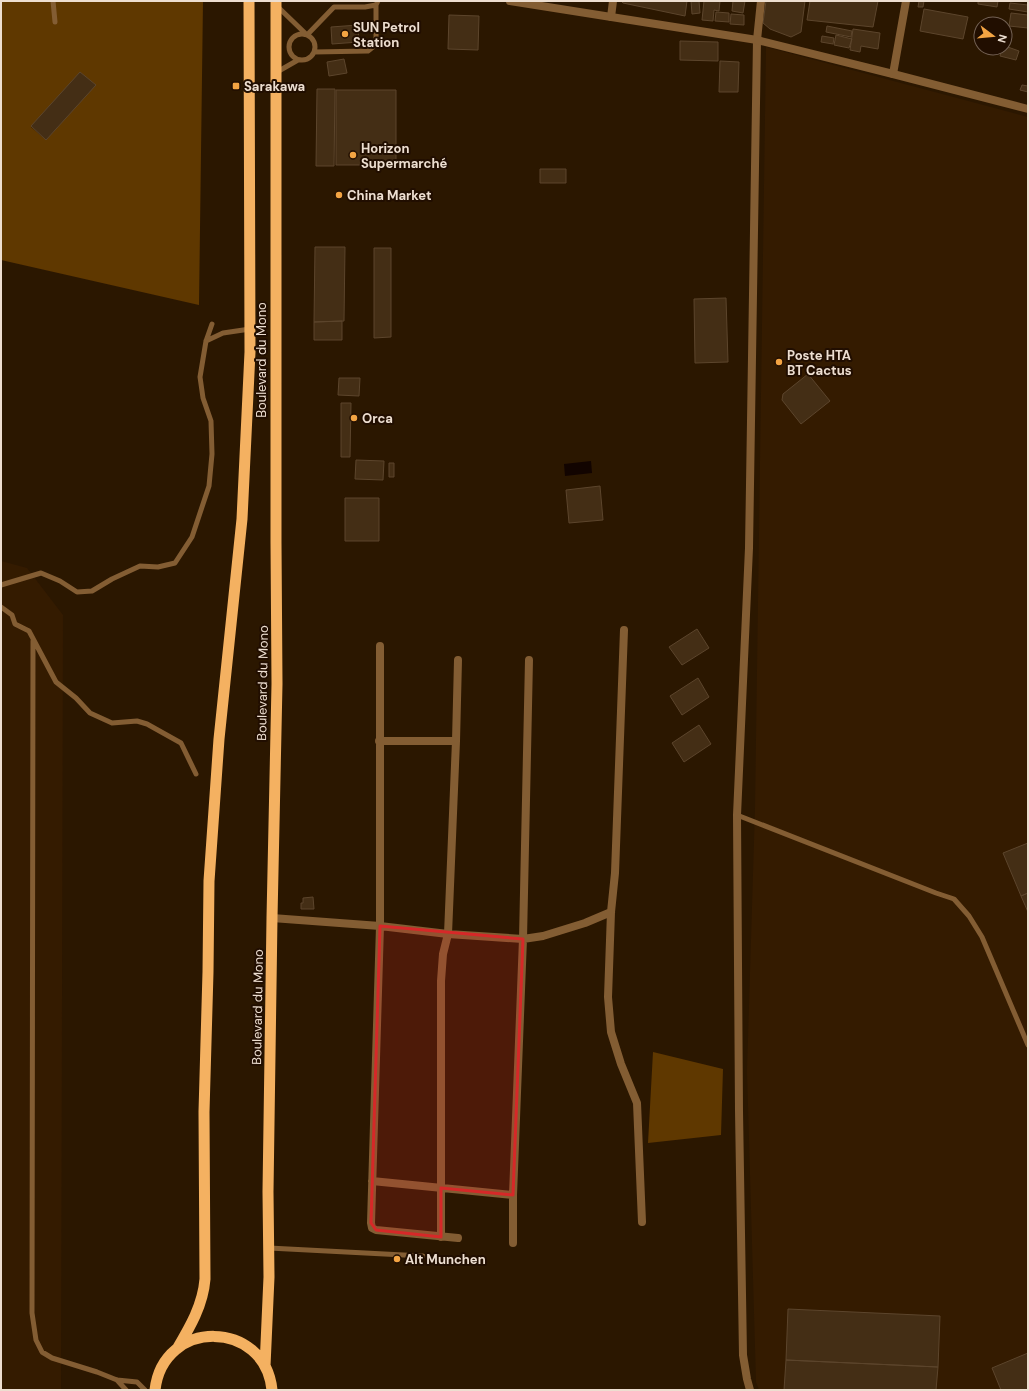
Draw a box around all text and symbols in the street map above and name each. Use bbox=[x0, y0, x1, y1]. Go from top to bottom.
north arrow bbox=[973, 16, 1013, 56]
place label: SUN Petrol Station bbox=[353, 19, 420, 51]
marker: SUN Petrol Station bbox=[340, 29, 350, 39]
text: N bbox=[995, 33, 1010, 45]
place label: Sarakawa bbox=[244, 78, 305, 95]
marker: Sarakawa bbox=[231, 81, 241, 91]
place label: Horizon Supermarché bbox=[361, 140, 448, 172]
marker: Horizon Supermarché bbox=[348, 150, 358, 160]
place label: China Market bbox=[347, 187, 432, 204]
marker: China Market bbox=[334, 190, 344, 200]
street label: Boulevard du Mono bbox=[253, 302, 270, 418]
place label: Poste HTA BT Cactus bbox=[787, 347, 852, 379]
marker: Poste HTA BT Cactus bbox=[774, 357, 784, 367]
place label: Orca bbox=[362, 410, 393, 427]
marker: Orca bbox=[349, 413, 359, 423]
street label: Boulevard du Mono bbox=[253, 625, 272, 741]
street label: Boulevard du Mono bbox=[248, 949, 267, 1065]
place label: Alt Munchen bbox=[405, 1251, 486, 1268]
marker: Alt Munchen bbox=[392, 1254, 402, 1264]

